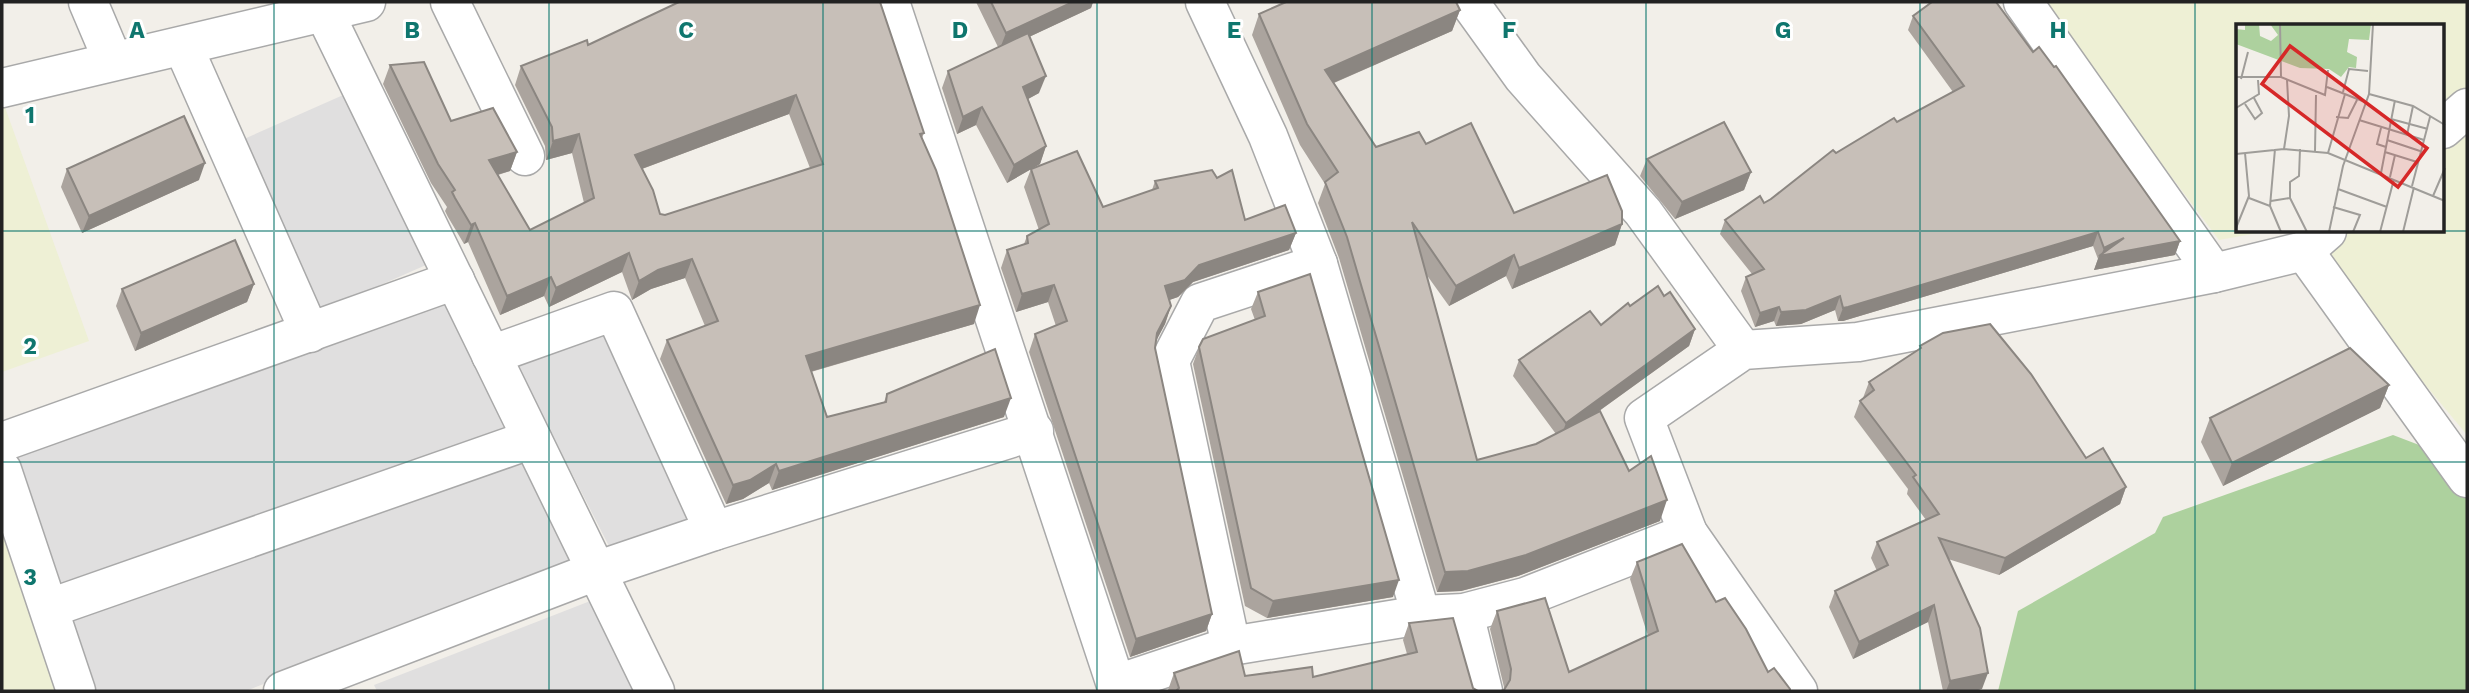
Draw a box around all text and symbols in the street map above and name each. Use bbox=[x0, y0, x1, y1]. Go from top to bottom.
text: A bbox=[129, 17, 145, 44]
text: B bbox=[404, 17, 420, 44]
text: C bbox=[678, 17, 694, 44]
text: D bbox=[952, 17, 968, 44]
text: E bbox=[1227, 17, 1241, 44]
text: F bbox=[1502, 17, 1516, 44]
text: G bbox=[1775, 17, 1791, 44]
text: H bbox=[2049, 17, 2067, 44]
inset map bbox=[2236, 24, 2444, 233]
text: 1 bbox=[25, 102, 35, 129]
text: 2 bbox=[23, 333, 37, 360]
text: 3 bbox=[23, 564, 37, 591]

